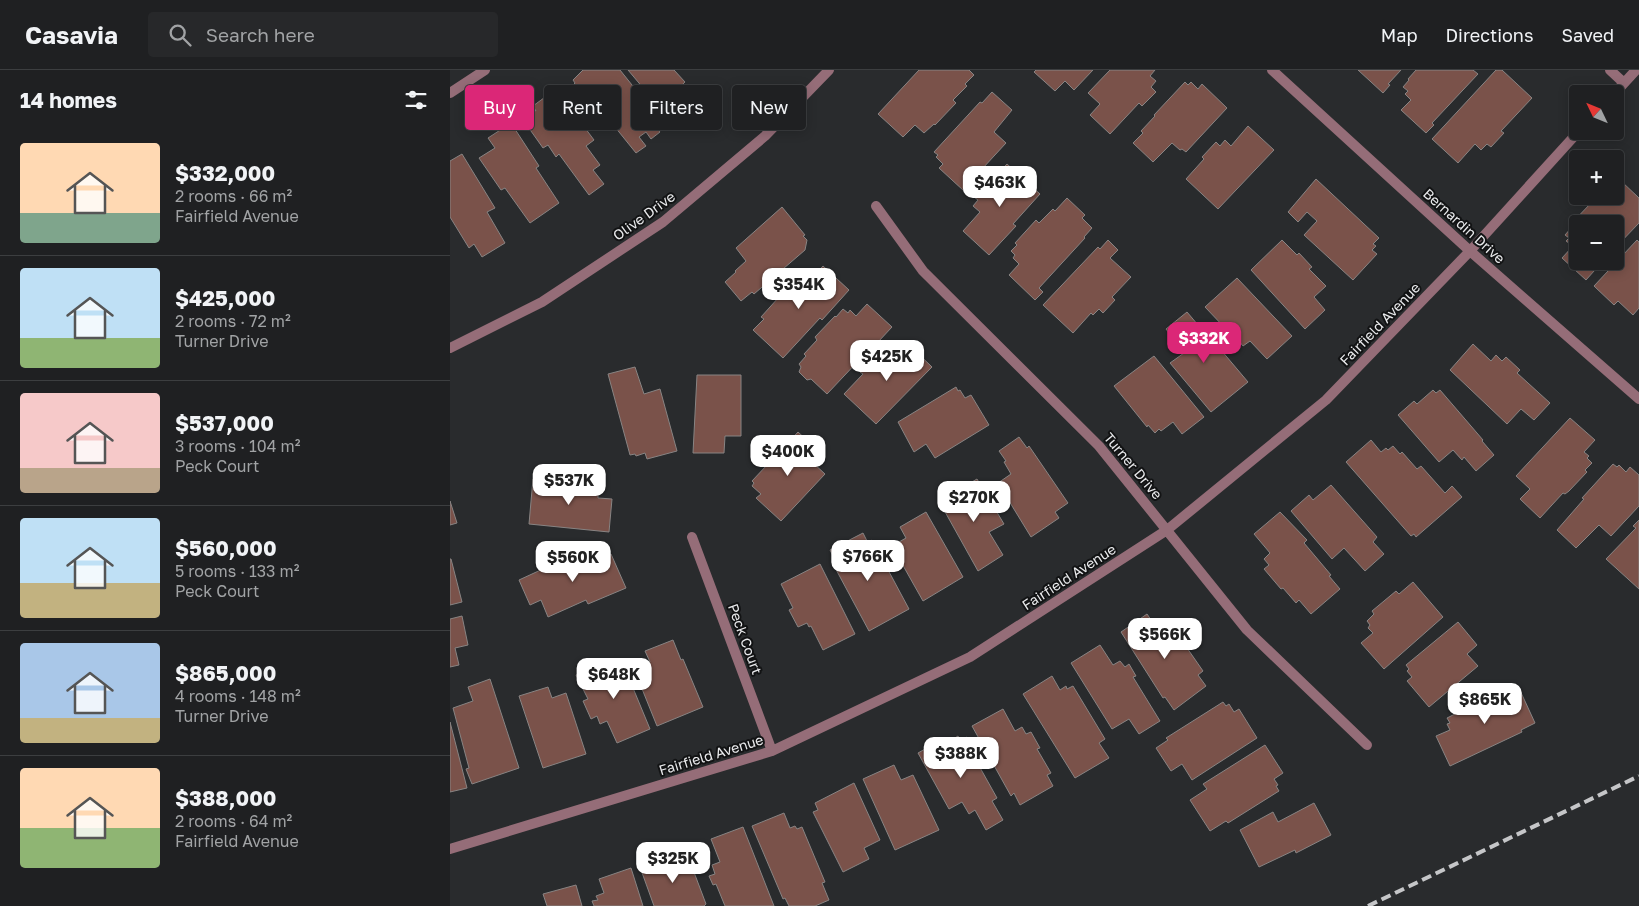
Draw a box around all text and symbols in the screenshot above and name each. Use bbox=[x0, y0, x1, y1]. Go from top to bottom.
search box bbox=[148, 12, 498, 57]
text: Casavia bbox=[25, 20, 118, 49]
icon: search bbox=[166, 21, 194, 49]
text: Search here bbox=[206, 23, 315, 46]
text: Map bbox=[1381, 24, 1417, 46]
text: Directions bbox=[1445, 24, 1533, 46]
text: Saved bbox=[1561, 24, 1614, 46]
chip: Buy bbox=[465, 85, 534, 130]
chip: Rent bbox=[544, 85, 621, 130]
chip: Filters bbox=[631, 85, 722, 130]
chip: New bbox=[732, 85, 806, 130]
north arrow bbox=[1569, 85, 1624, 140]
map controls bbox=[1569, 85, 1624, 270]
icon: filters bbox=[402, 86, 430, 114]
text: 14 homes bbox=[20, 87, 117, 113]
button: + bbox=[1569, 150, 1624, 205]
text: $332,000 bbox=[175, 160, 275, 186]
icon: home bbox=[60, 163, 120, 223]
pin: $463K bbox=[965, 166, 1035, 208]
text: $463K bbox=[974, 172, 1026, 192]
street label: Bernardin Drive bbox=[1420, 185, 1509, 267]
text: 2 rooms · 66 m² bbox=[175, 186, 292, 206]
street label: Olive Drive bbox=[609, 187, 678, 244]
text: Fairfield Avenue bbox=[175, 206, 299, 226]
button: − bbox=[1569, 215, 1624, 270]
pin: $354K bbox=[764, 268, 834, 310]
text: $354K bbox=[773, 274, 825, 294]
street label: Fairfield Avenue bbox=[1336, 279, 1423, 369]
text: $425,000 bbox=[175, 285, 276, 311]
icon: home bbox=[60, 288, 120, 348]
text: 2 rooms · 72 m² bbox=[175, 311, 291, 331]
pin: $332K bbox=[1169, 322, 1239, 364]
text: $332K bbox=[1178, 328, 1230, 348]
text: Turner Drive bbox=[175, 331, 268, 351]
pin: $425K bbox=[852, 340, 922, 382]
text: $425K bbox=[861, 346, 913, 366]
text: $537,000 bbox=[175, 410, 274, 436]
icon: home bbox=[60, 413, 120, 473]
street label: Turner Drive bbox=[1101, 429, 1166, 502]
pin: $400K bbox=[753, 434, 823, 477]
text: 3 rooms · 104 m² bbox=[175, 436, 300, 456]
text: $400K bbox=[761, 441, 815, 461]
text: Peck Court bbox=[175, 456, 259, 476]
pin: $537K bbox=[534, 464, 604, 506]
text: $537K bbox=[544, 470, 594, 490]
pin: $270K bbox=[939, 480, 1009, 523]
text: $270K bbox=[948, 487, 1000, 507]
text: $560,000 bbox=[175, 535, 277, 561]
icon: home bbox=[60, 538, 120, 598]
pin: $560K bbox=[538, 540, 608, 583]
pin: $766K bbox=[833, 540, 903, 582]
street label: Fairfield Avenue bbox=[1019, 540, 1119, 613]
text: $766K bbox=[842, 546, 894, 566]
text: $560K bbox=[547, 547, 599, 567]
text: 5 rooms · 133 m² bbox=[175, 561, 299, 581]
text: Peck Court bbox=[175, 581, 259, 601]
street label: Peck Court bbox=[725, 601, 766, 676]
pin: $566K bbox=[1130, 618, 1200, 660]
text: $566K bbox=[1139, 624, 1191, 644]
pin: $648K bbox=[579, 658, 649, 700]
text: $865,000 bbox=[175, 660, 276, 686]
icon: home bbox=[60, 663, 120, 723]
text: $648K bbox=[588, 664, 640, 684]
pin: $865K bbox=[1450, 682, 1520, 725]
text: 4 rooms · 148 m² bbox=[175, 686, 301, 706]
text: $865K bbox=[1459, 689, 1511, 709]
text: Turner Drive bbox=[175, 706, 268, 726]
street label: Fairfield Avenue bbox=[657, 731, 765, 778]
pin: $388K bbox=[926, 736, 996, 779]
text: $388K bbox=[935, 743, 987, 763]
text: $388,000 bbox=[175, 785, 276, 811]
icon: home bbox=[60, 788, 120, 848]
text: 2 rooms · 64 m² bbox=[175, 811, 292, 831]
text: Fairfield Avenue bbox=[175, 831, 299, 851]
pin: $325K bbox=[638, 842, 708, 884]
text: $325K bbox=[647, 848, 699, 868]

